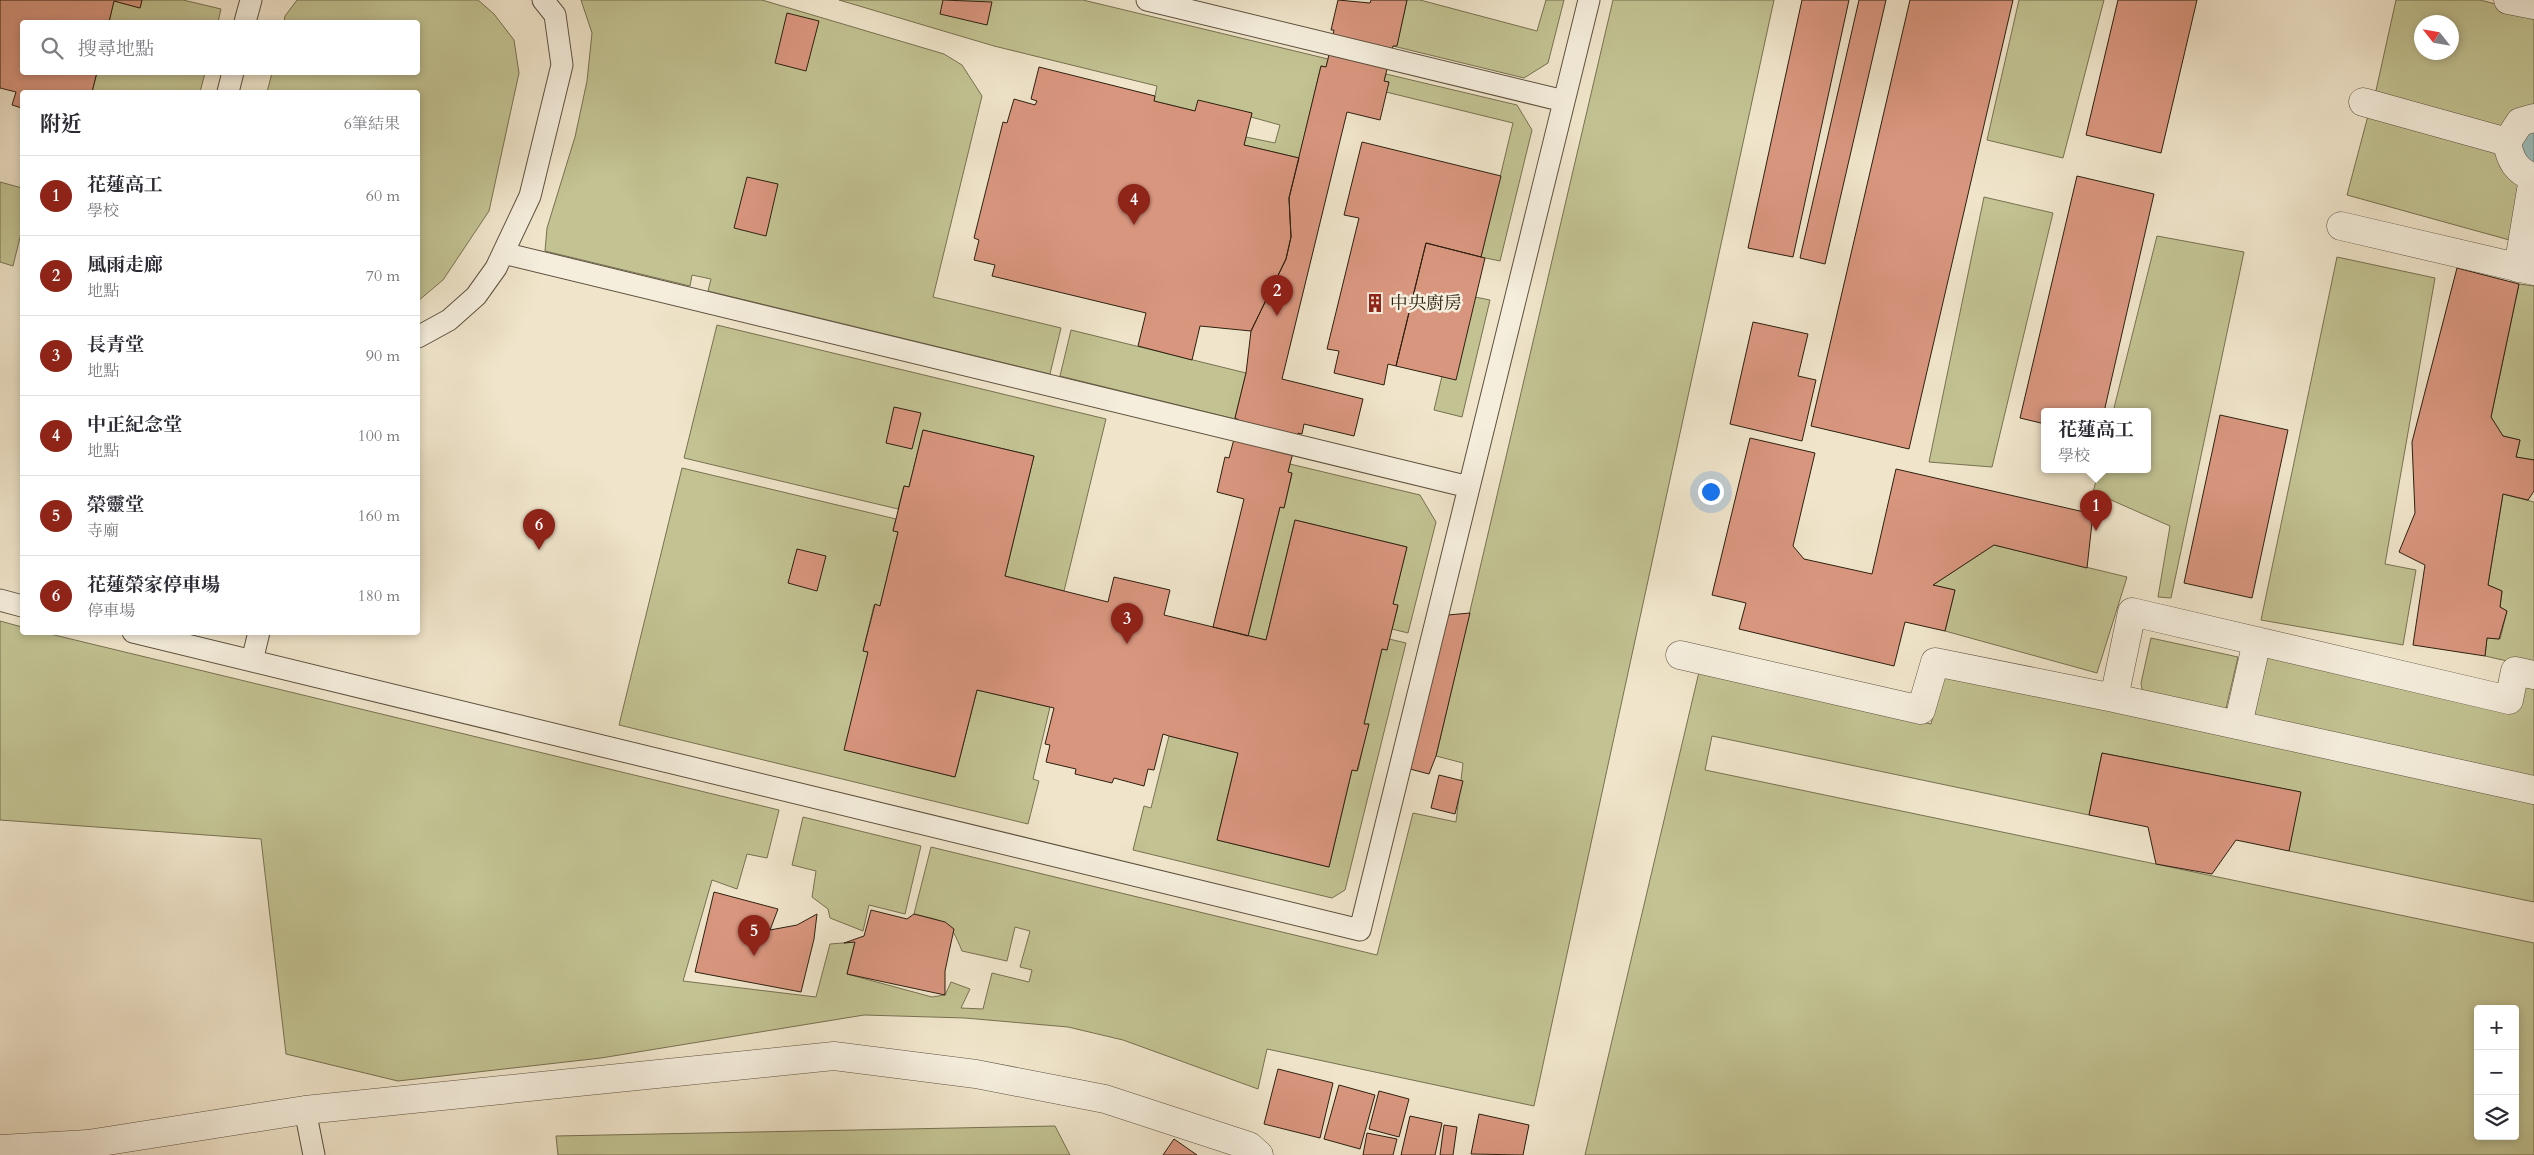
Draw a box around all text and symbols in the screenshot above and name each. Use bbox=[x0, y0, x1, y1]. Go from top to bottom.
north arrow bbox=[2414, 15, 2459, 60]
search box bbox=[20, 20, 420, 75]
icon: search bbox=[38, 34, 66, 62]
text: 搜尋地點 bbox=[78, 36, 154, 62]
text: 附近 bbox=[40, 110, 82, 139]
text: 6筆結果 bbox=[344, 113, 400, 135]
text: 花蓮高工 bbox=[87, 172, 163, 198]
pin: 4 bbox=[1118, 184, 1150, 225]
text: 1 bbox=[52, 185, 60, 207]
text: 60 m bbox=[366, 185, 400, 207]
text: 學校 bbox=[87, 200, 119, 222]
text: 風雨走廊 bbox=[87, 252, 163, 278]
text: 2 bbox=[52, 265, 60, 287]
text: 70 m bbox=[366, 265, 400, 287]
pin: 2 bbox=[1261, 275, 1293, 316]
text: 地點 bbox=[87, 280, 119, 302]
place label: 中央廚房 bbox=[1390, 291, 1462, 316]
building icon: 中央廚房 bbox=[1364, 292, 1386, 314]
text: 長青堂 bbox=[87, 332, 144, 358]
text: 3 bbox=[52, 345, 60, 367]
text: 90 m bbox=[366, 345, 400, 367]
text: 地點 bbox=[87, 360, 119, 382]
popup bbox=[2041, 408, 2151, 473]
text: 中正紀念堂 bbox=[87, 412, 182, 438]
text: 花蓮高工 bbox=[2058, 417, 2134, 443]
text: 4 bbox=[52, 425, 60, 447]
text: 100 m bbox=[358, 425, 400, 447]
text: 地點 bbox=[87, 440, 119, 462]
text: 學校 bbox=[2058, 445, 2090, 467]
your location bbox=[1698, 479, 1724, 505]
pin: 1 bbox=[2080, 490, 2112, 531]
text: 榮靈堂 bbox=[87, 492, 144, 518]
text: 5 bbox=[52, 505, 60, 527]
text: 160 m bbox=[358, 505, 400, 527]
pin: 6 bbox=[523, 509, 555, 550]
text: 寺廟 bbox=[87, 520, 119, 542]
text: 花蓮榮家停車場 bbox=[87, 572, 220, 598]
text: 6 bbox=[52, 585, 60, 607]
text: 180 m bbox=[358, 585, 400, 607]
text: 停車場 bbox=[87, 600, 135, 622]
pin: 3 bbox=[1111, 603, 1143, 644]
pin: 5 bbox=[738, 915, 770, 956]
map controls bbox=[2474, 1005, 2519, 1140]
button: + bbox=[2474, 1005, 2519, 1050]
button: − bbox=[2474, 1050, 2519, 1095]
button: layers bbox=[2474, 1095, 2519, 1140]

